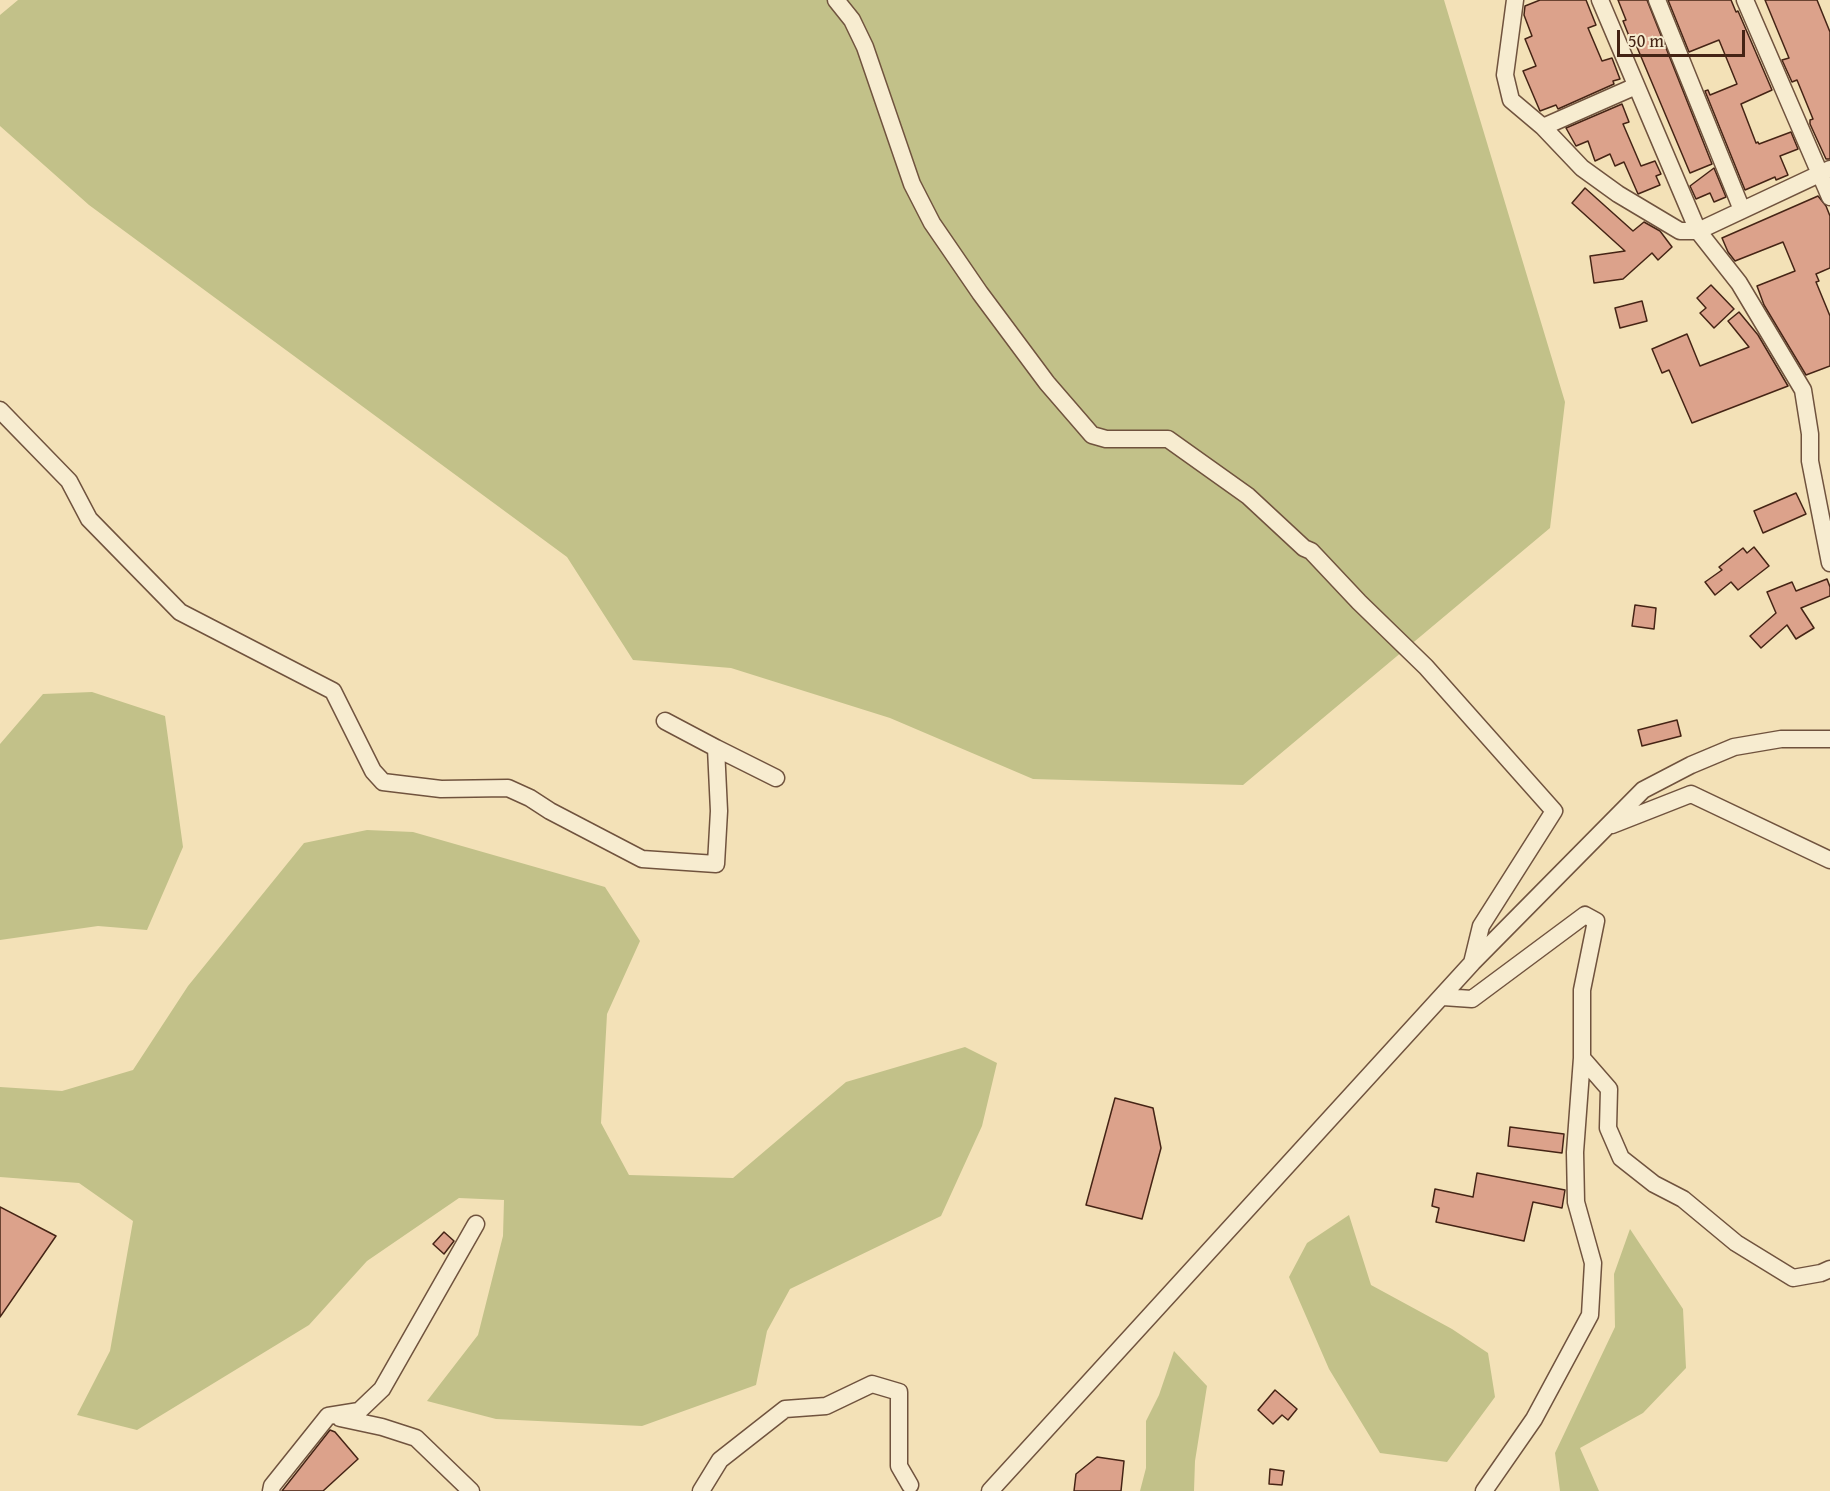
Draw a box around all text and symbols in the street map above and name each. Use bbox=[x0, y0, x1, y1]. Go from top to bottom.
scale bar bbox=[1620, 18, 1748, 56]
text: 50 m bbox=[1628, 27, 1664, 54]

